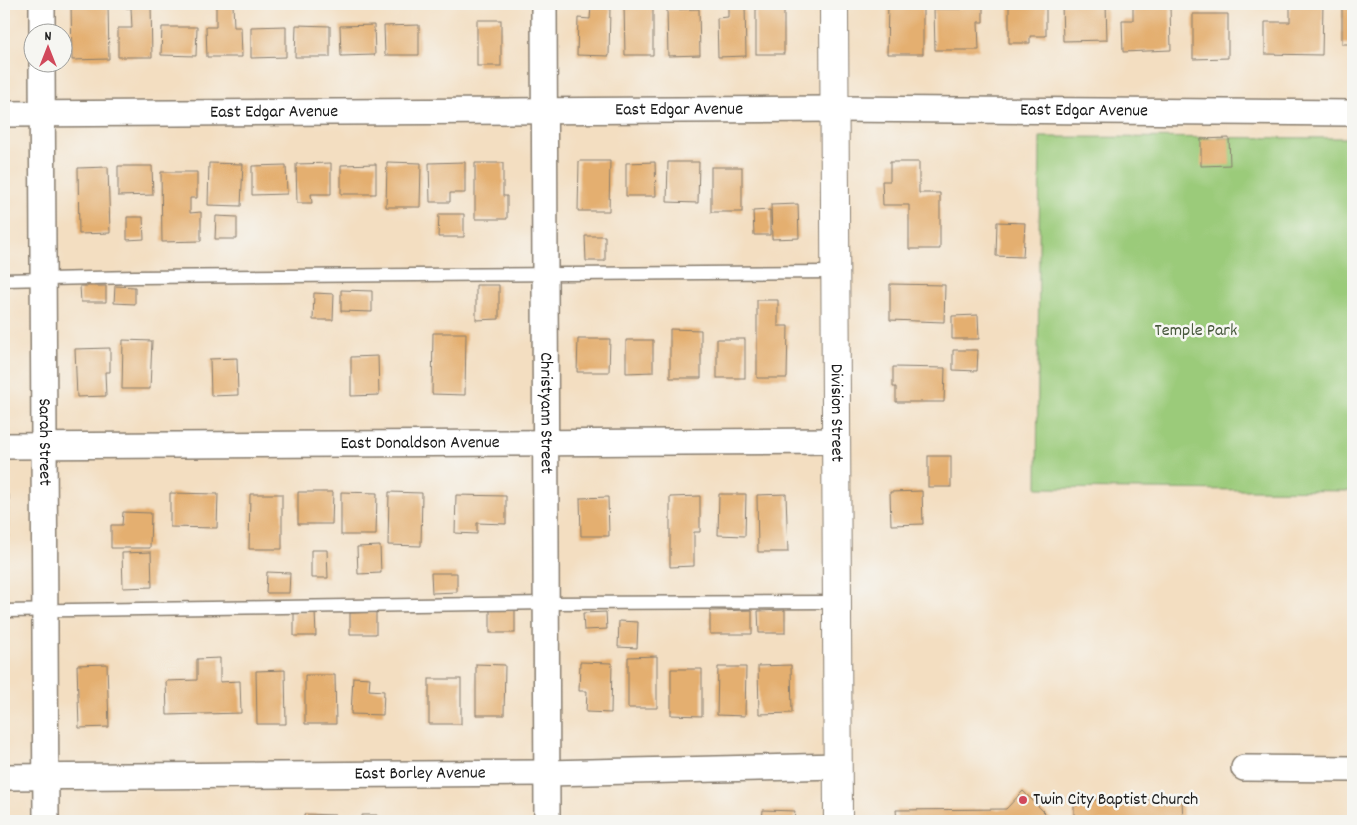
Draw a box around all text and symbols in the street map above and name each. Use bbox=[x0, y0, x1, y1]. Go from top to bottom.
north arrow bbox=[22, 22, 72, 72]
text: N bbox=[45, 27, 52, 47]
street label: East Edgar Avenue bbox=[615, 97, 743, 123]
street label: East Edgar Avenue bbox=[1020, 98, 1148, 124]
street label: East Edgar Avenue bbox=[210, 99, 338, 125]
park label: Temple Park bbox=[1155, 319, 1237, 344]
street label: Christyann Street bbox=[533, 352, 558, 474]
street label: Division Street bbox=[823, 364, 849, 463]
street label: Sarah Street bbox=[31, 398, 57, 486]
street label: East Donaldson Avenue bbox=[340, 431, 500, 456]
street label: East Borley Avenue bbox=[354, 761, 486, 787]
place label: Twin City Baptist Church bbox=[1033, 788, 1198, 813]
marker: Twin City Baptist Church bbox=[1017, 794, 1029, 806]

